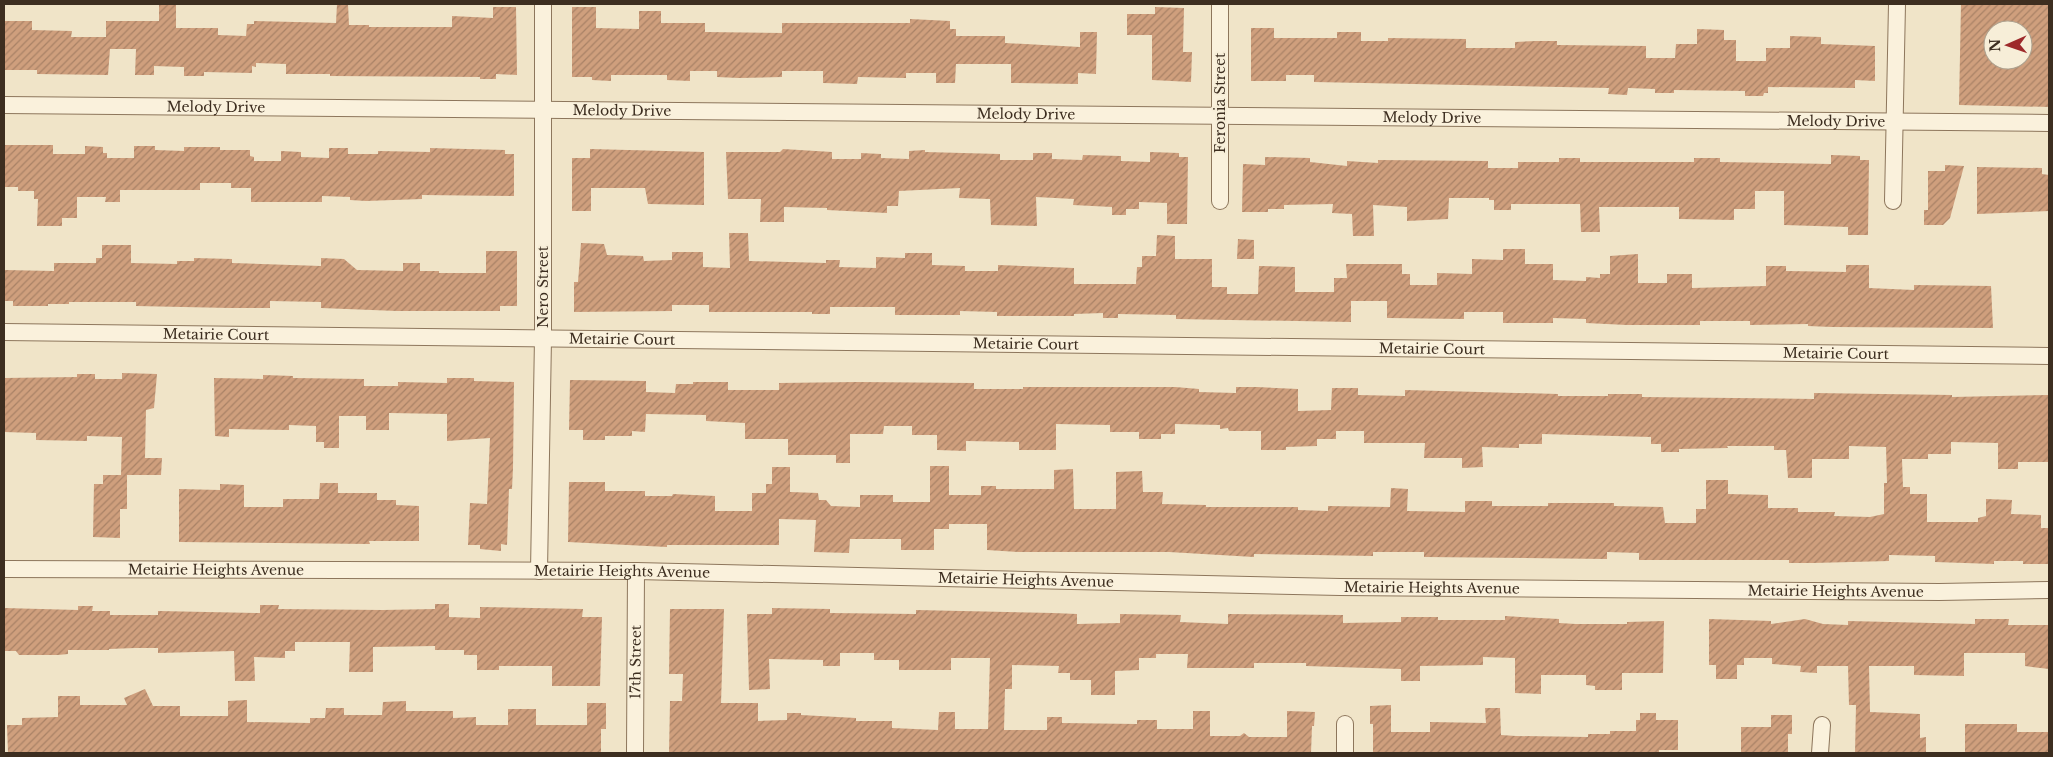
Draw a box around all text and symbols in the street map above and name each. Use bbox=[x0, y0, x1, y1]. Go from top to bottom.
north arrow bbox=[1983, 20, 2033, 70]
text: N bbox=[1986, 39, 2004, 52]
street label: Feronia Street bbox=[1211, 52, 1229, 153]
street label: Melody Drive bbox=[167, 97, 265, 116]
street label: Melody Drive bbox=[573, 101, 671, 120]
street label: Melody Drive bbox=[977, 105, 1075, 123]
street label: Melody Drive bbox=[1383, 108, 1481, 127]
street label: Melody Drive bbox=[1787, 112, 1885, 131]
street label: Nero Street bbox=[534, 245, 552, 328]
street label: Metairie Court bbox=[163, 325, 270, 344]
street label: Metairie Court bbox=[569, 330, 676, 349]
street label: Metairie Court bbox=[973, 334, 1080, 354]
street label: Metairie Court bbox=[1379, 339, 1486, 358]
street label: Metairie Court bbox=[1783, 344, 1890, 363]
street label: Metairie Heights Avenue bbox=[128, 560, 304, 579]
street label: Metairie Heights Avenue bbox=[534, 562, 710, 582]
street label: Metairie Heights Avenue bbox=[938, 569, 1114, 591]
street label: Metairie Heights Avenue bbox=[1344, 578, 1520, 598]
street label: Metairie Heights Avenue bbox=[1748, 581, 1924, 601]
street label: 17th Street bbox=[626, 624, 645, 699]

